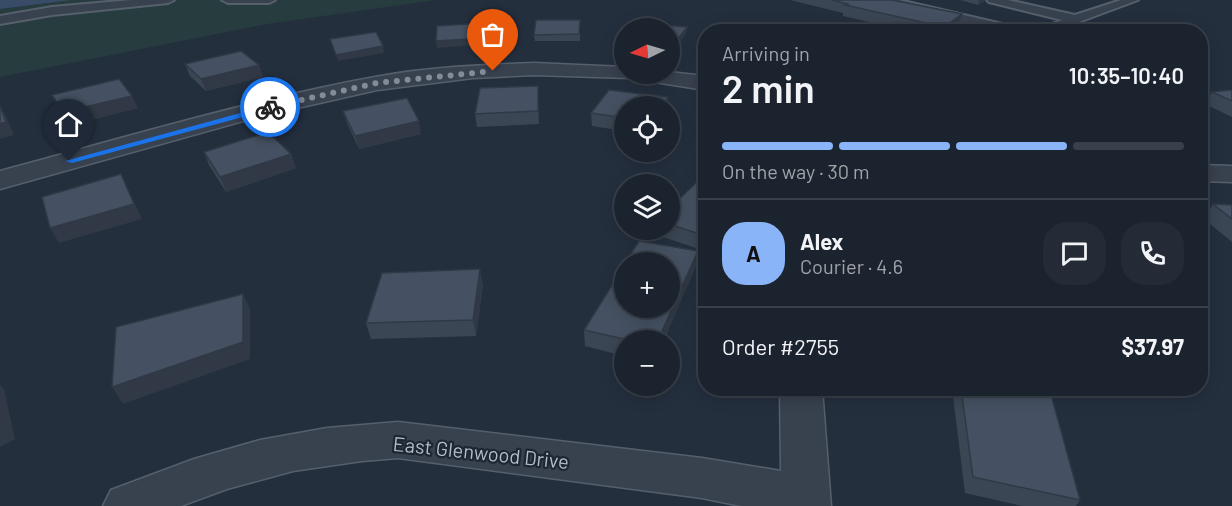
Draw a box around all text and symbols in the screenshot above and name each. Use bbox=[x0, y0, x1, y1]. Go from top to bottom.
pin bbox=[467, 9, 518, 71]
icon: bag bbox=[476, 18, 509, 51]
north arrow bbox=[614, 18, 680, 84]
map controls bbox=[614, 18, 680, 396]
text: Arriving in bbox=[722, 41, 810, 65]
text: 10:35–10:40 bbox=[1069, 62, 1184, 88]
text: 2 min bbox=[722, 64, 815, 111]
courier bbox=[240, 77, 300, 137]
icon: bike bbox=[254, 91, 287, 124]
button: locate bbox=[614, 96, 680, 162]
pin bbox=[43, 99, 94, 161]
icon: home bbox=[52, 108, 85, 141]
text: On the way · 30 m bbox=[722, 159, 870, 183]
button: layers bbox=[614, 174, 680, 240]
button: chat bbox=[1043, 222, 1106, 285]
button: phone bbox=[1121, 222, 1184, 285]
text: Alex bbox=[800, 228, 843, 254]
text: A bbox=[746, 240, 761, 266]
button: + bbox=[614, 252, 680, 318]
text: Courier · 4.6 bbox=[800, 254, 903, 278]
button: − bbox=[614, 330, 680, 396]
text: Order #2755 bbox=[722, 333, 839, 359]
text: $37.97 bbox=[1122, 333, 1184, 359]
street label: East Glenwood Drive bbox=[392, 431, 570, 473]

